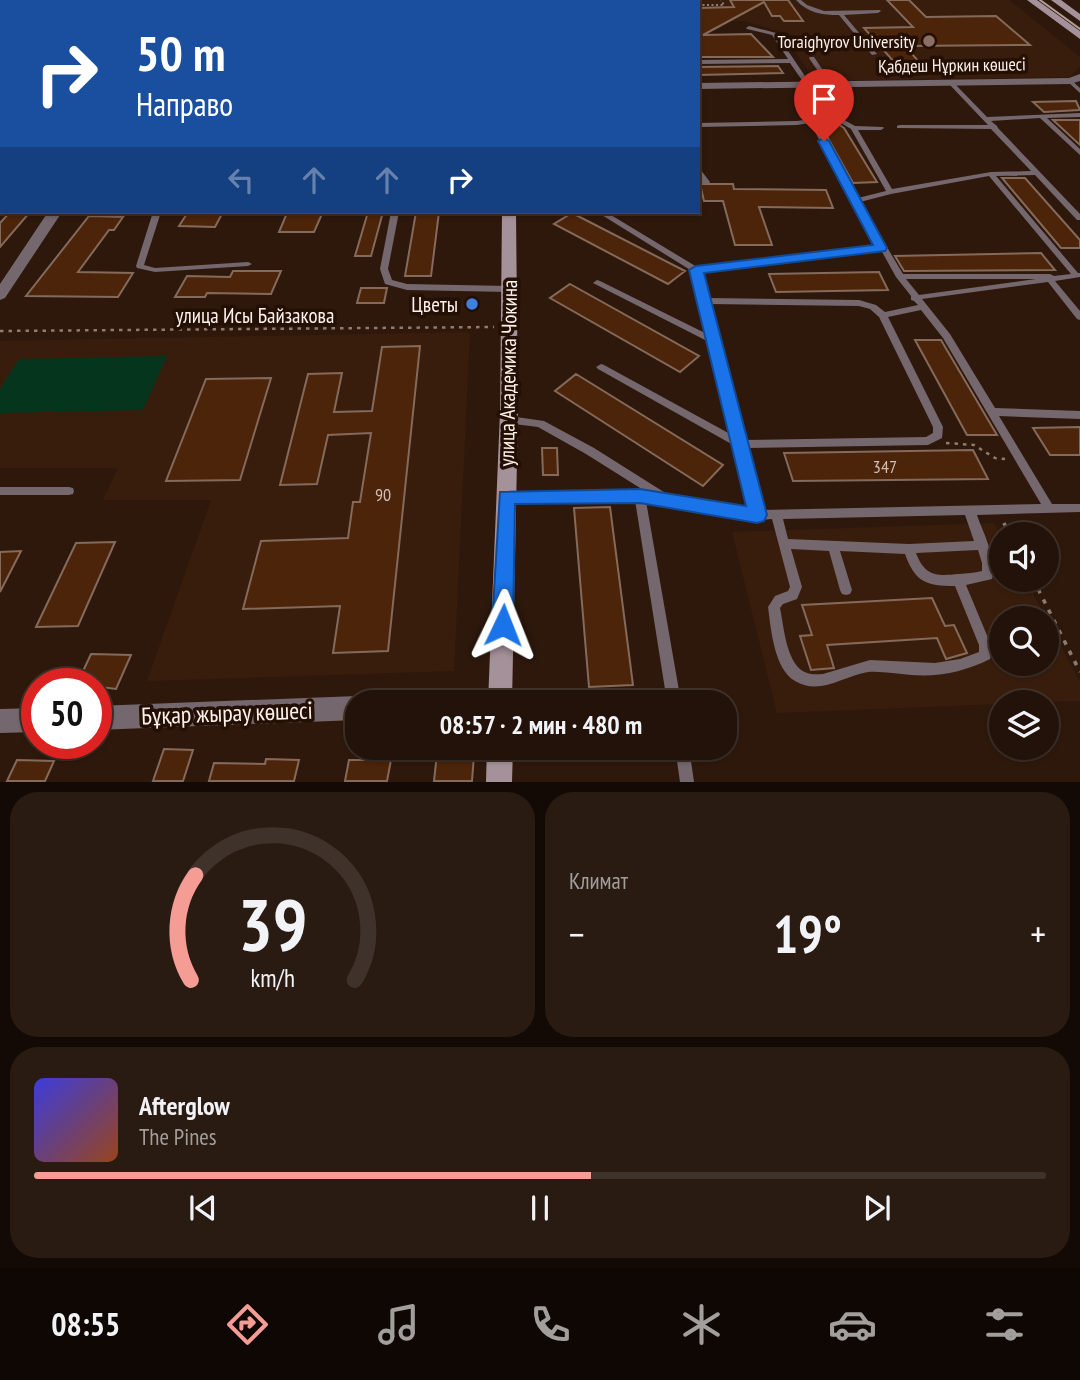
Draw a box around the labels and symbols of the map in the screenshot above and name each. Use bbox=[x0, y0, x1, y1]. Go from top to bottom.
place label: Toraighyrov University bbox=[778, 30, 915, 53]
marker: Toraighyrov University bbox=[921, 33, 937, 49]
street label: Қабдеш Нұркин көшесі bbox=[878, 52, 1026, 78]
pin bbox=[794, 69, 854, 141]
street label: улица Академика Чокина bbox=[493, 279, 523, 467]
place label: Цветы bbox=[411, 291, 458, 318]
marker: Цветы bbox=[464, 296, 480, 312]
street label: улица Исы Байзакова bbox=[176, 302, 334, 329]
house number: 347 bbox=[873, 455, 897, 478]
house number: 90 bbox=[375, 483, 391, 506]
position arrow bbox=[466, 588, 540, 662]
speed limit sign: 50 bbox=[21, 668, 112, 759]
street label: Бұқар жырау көшесі bbox=[141, 695, 313, 731]

